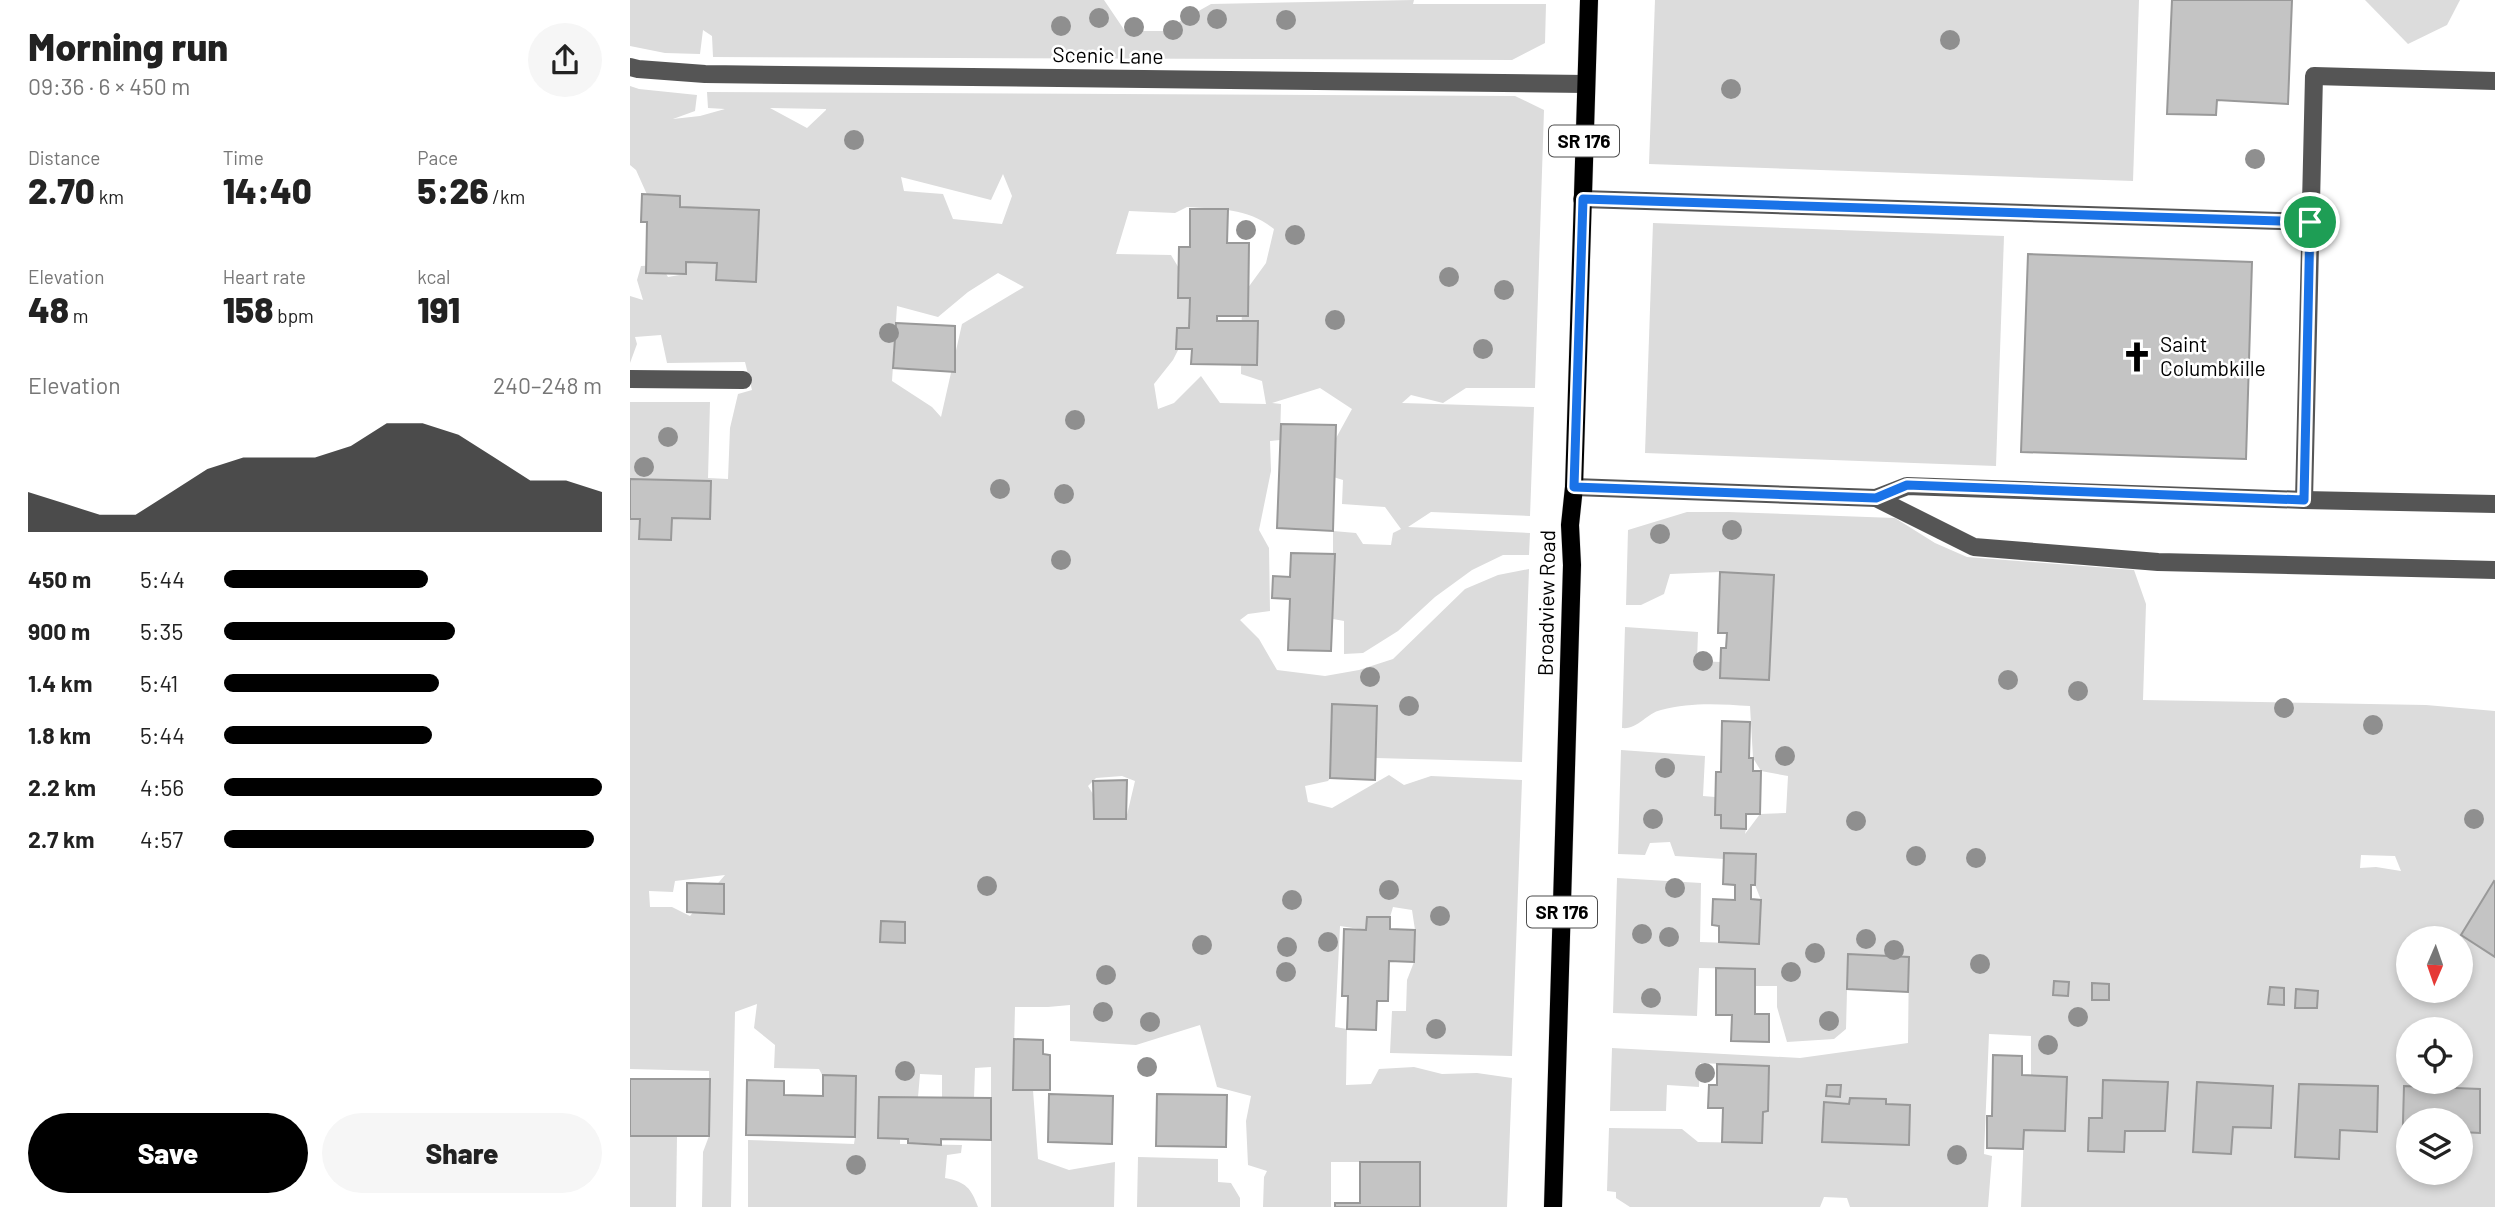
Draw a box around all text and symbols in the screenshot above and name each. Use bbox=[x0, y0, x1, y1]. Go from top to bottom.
text: Morning run bbox=[28, 23, 228, 69]
button: share bbox=[528, 23, 602, 97]
street label: Scenic Lane bbox=[1052, 41, 1164, 68]
text: 09:36 · 6 × 450 m bbox=[28, 72, 190, 100]
road number: SR 176 bbox=[1549, 125, 1619, 156]
text: Distance bbox=[28, 146, 100, 169]
text: Time bbox=[223, 146, 264, 169]
text: Pace bbox=[417, 146, 458, 169]
text: 2.70 bbox=[28, 169, 95, 211]
text: 14:40 bbox=[223, 169, 312, 211]
text: 5:26 bbox=[417, 169, 488, 211]
text: km bbox=[95, 185, 124, 208]
text: /km bbox=[488, 185, 525, 208]
pin bbox=[2280, 192, 2340, 252]
icon: arrive bbox=[2291, 203, 2329, 241]
text: Elevation bbox=[28, 265, 105, 288]
text: Heart rate bbox=[223, 265, 306, 288]
text: kcal bbox=[417, 265, 450, 288]
text: 48 bbox=[28, 288, 69, 330]
text: 158 bbox=[223, 288, 273, 330]
text: 191 bbox=[417, 288, 460, 330]
text: m bbox=[69, 304, 89, 327]
text: bpm bbox=[273, 304, 314, 327]
place label: Saint Columbkille bbox=[2160, 331, 2266, 380]
church icon: Saint Columbkille bbox=[2120, 340, 2154, 374]
text: Elevation bbox=[28, 371, 121, 399]
text: 240–248 m bbox=[493, 371, 602, 399]
street label: Broadview Road bbox=[1532, 530, 1559, 676]
text: 450 m bbox=[28, 565, 91, 593]
text: 5:44 bbox=[140, 565, 185, 593]
text: 900 m bbox=[28, 617, 90, 645]
text: 5:35 bbox=[140, 617, 183, 645]
text: 1.4 km bbox=[28, 669, 92, 697]
text: 5:41 bbox=[140, 669, 178, 697]
text: 1.8 km bbox=[28, 721, 91, 749]
text: 5:44 bbox=[140, 721, 185, 749]
text: 2.2 km bbox=[28, 773, 96, 801]
text: 4:56 bbox=[140, 773, 184, 801]
text: 2.7 km bbox=[28, 825, 95, 853]
text: 4:57 bbox=[140, 825, 183, 853]
road number: SR 176 bbox=[1527, 896, 1597, 928]
north arrow bbox=[2396, 926, 2473, 1003]
map controls bbox=[2396, 926, 2473, 1185]
button: locate bbox=[2396, 1017, 2473, 1094]
button: layers bbox=[2396, 1108, 2473, 1185]
button: Save bbox=[28, 1113, 308, 1193]
button: Share bbox=[322, 1113, 602, 1193]

